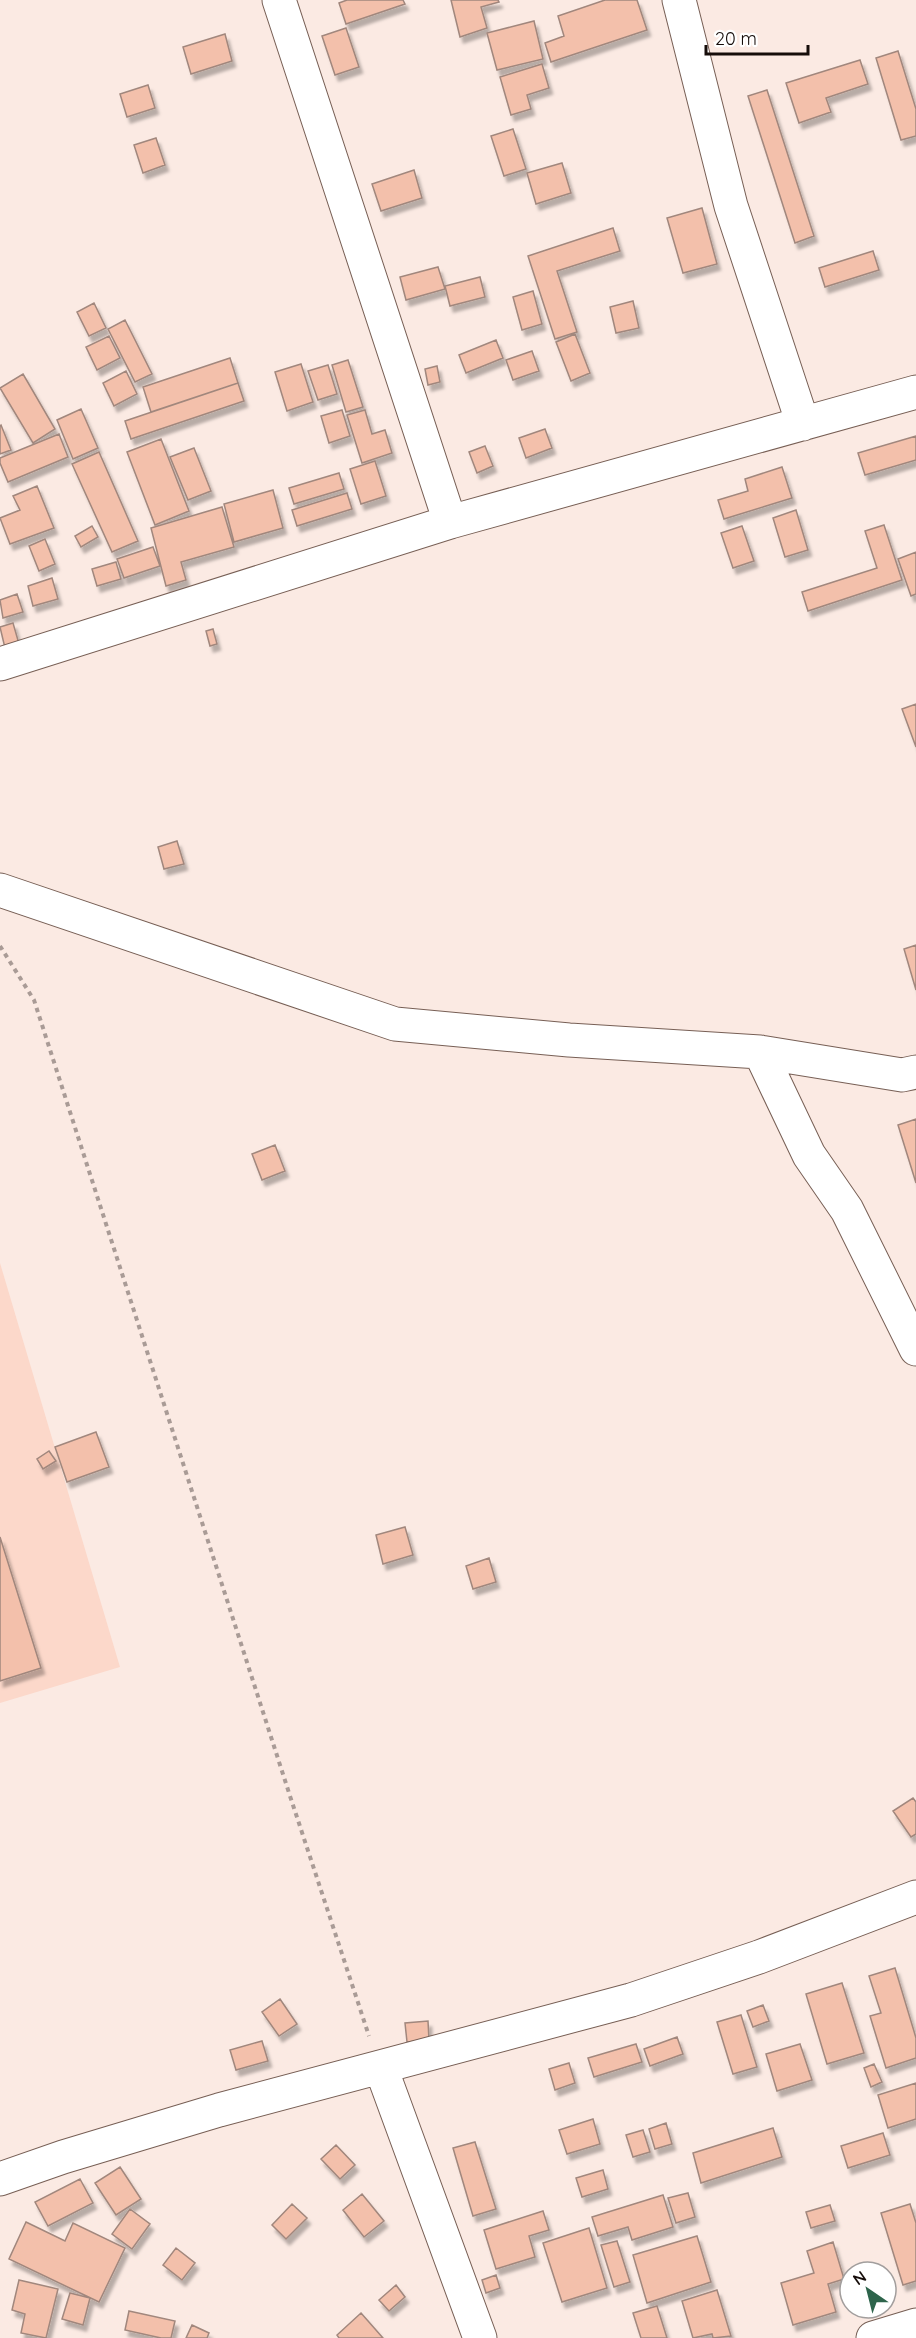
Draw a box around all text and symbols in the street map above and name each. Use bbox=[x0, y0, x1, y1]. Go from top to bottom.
scale bar bbox=[706, 18, 808, 56]
text: 20 m bbox=[715, 27, 757, 50]
north arrow bbox=[838, 2260, 898, 2320]
text: N bbox=[849, 2266, 870, 2289]

